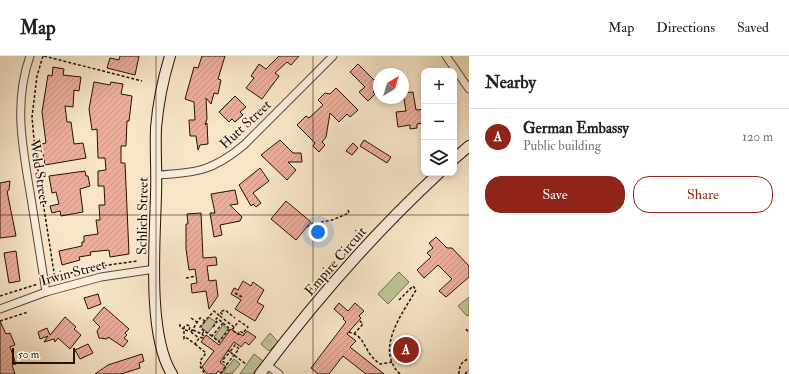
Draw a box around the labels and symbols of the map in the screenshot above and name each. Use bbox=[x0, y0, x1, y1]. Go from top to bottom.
north arrow bbox=[373, 68, 409, 104]
street label: Hutt Street bbox=[216, 96, 275, 153]
street label: Weld Street bbox=[26, 137, 53, 206]
street label: Schlich Street bbox=[133, 177, 152, 255]
your location bbox=[308, 222, 328, 242]
street label: Empire Circuit bbox=[301, 223, 371, 300]
street label: Irwin Street bbox=[39, 255, 108, 289]
pin: A bbox=[393, 335, 419, 365]
scale bar bbox=[12, 346, 75, 365]

